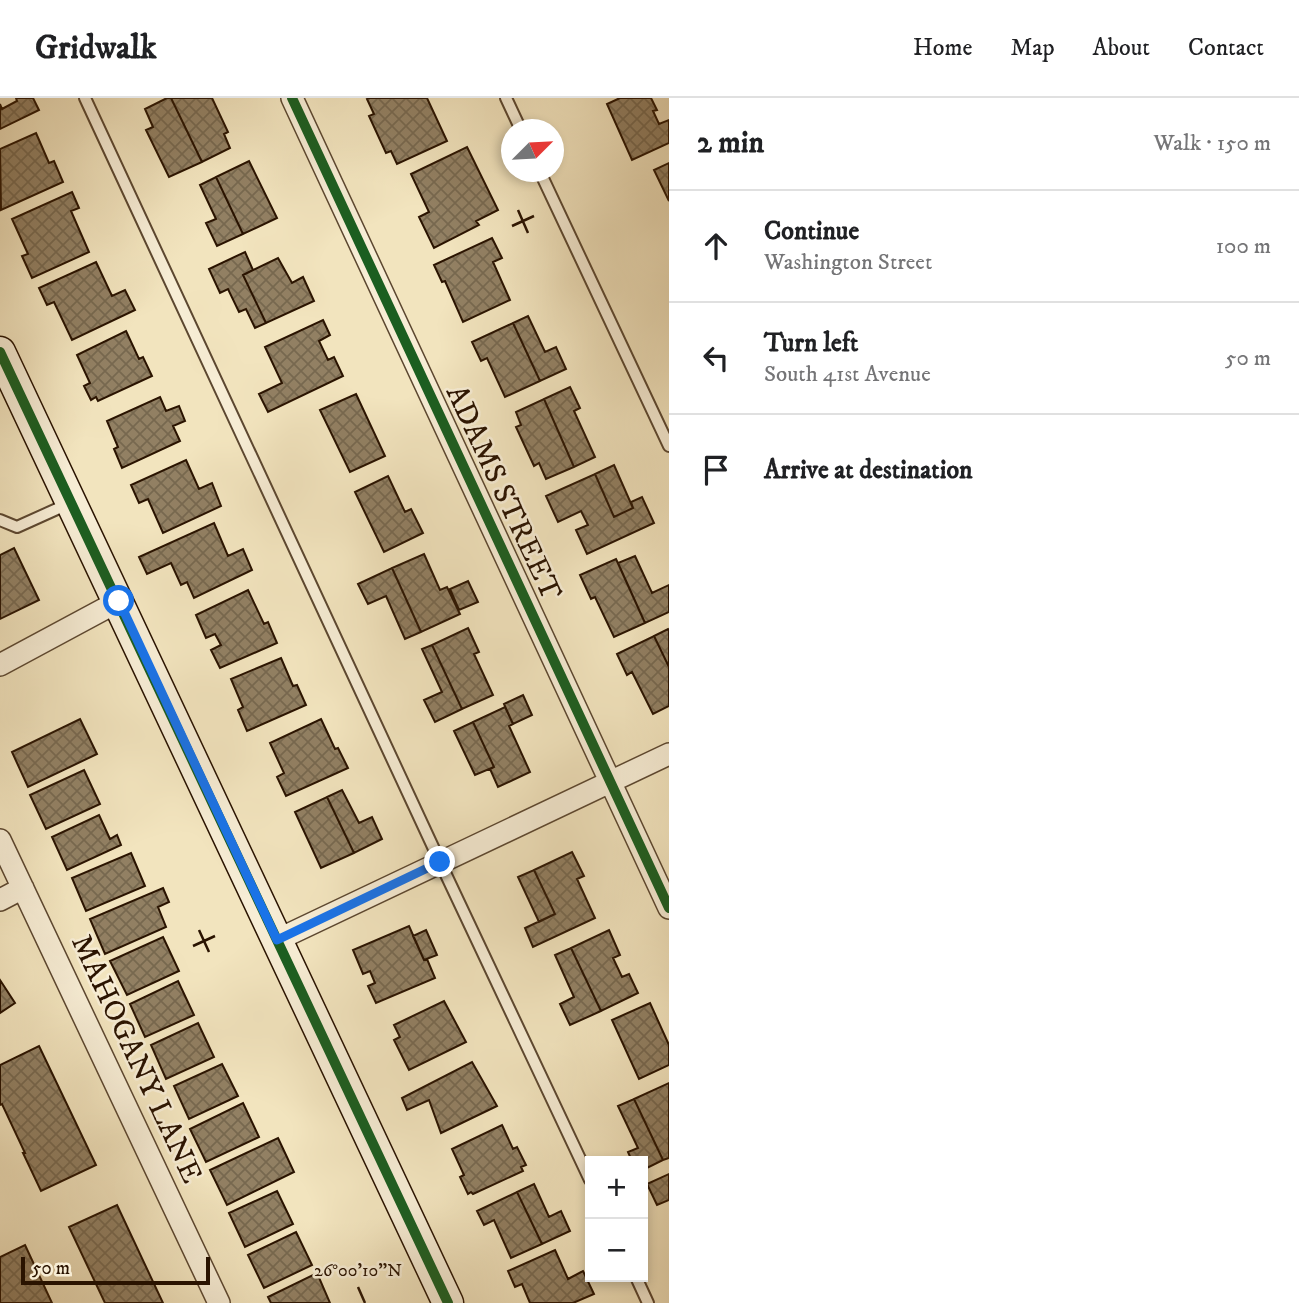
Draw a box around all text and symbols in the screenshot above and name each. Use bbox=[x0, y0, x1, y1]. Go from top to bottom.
text: Gridwalk bbox=[35, 28, 157, 69]
text: Home bbox=[913, 33, 972, 63]
text: Map bbox=[1010, 33, 1055, 63]
text: About bbox=[1093, 33, 1150, 63]
text: Contact bbox=[1188, 33, 1264, 63]
north arrow bbox=[501, 119, 564, 182]
text: 2 min bbox=[697, 125, 764, 162]
text: Walk · 150 m bbox=[1154, 129, 1271, 158]
text: Continue bbox=[764, 215, 859, 248]
icon: ahead bbox=[697, 227, 735, 265]
text: 100 m bbox=[1216, 232, 1271, 261]
text: Washington Street bbox=[764, 248, 932, 277]
text: Turn left bbox=[764, 327, 858, 360]
icon: left bbox=[697, 339, 735, 377]
text: 50 m bbox=[1225, 344, 1271, 373]
text: South 41st Avenue bbox=[764, 360, 931, 389]
street label: ADAMS STREET bbox=[437, 379, 569, 607]
icon: arrive bbox=[697, 451, 735, 489]
text: Arrive at destination bbox=[764, 454, 973, 487]
route start bbox=[103, 585, 134, 616]
route end bbox=[424, 846, 455, 877]
street label: MAHOGANY LANE bbox=[62, 929, 210, 1189]
map controls bbox=[585, 1156, 648, 1282]
button: + bbox=[585, 1156, 648, 1219]
button: − bbox=[585, 1219, 648, 1282]
scale bar bbox=[21, 1254, 210, 1286]
text: 50 m bbox=[32, 1257, 70, 1280]
text: 26°00'10"N bbox=[314, 1260, 402, 1282]

